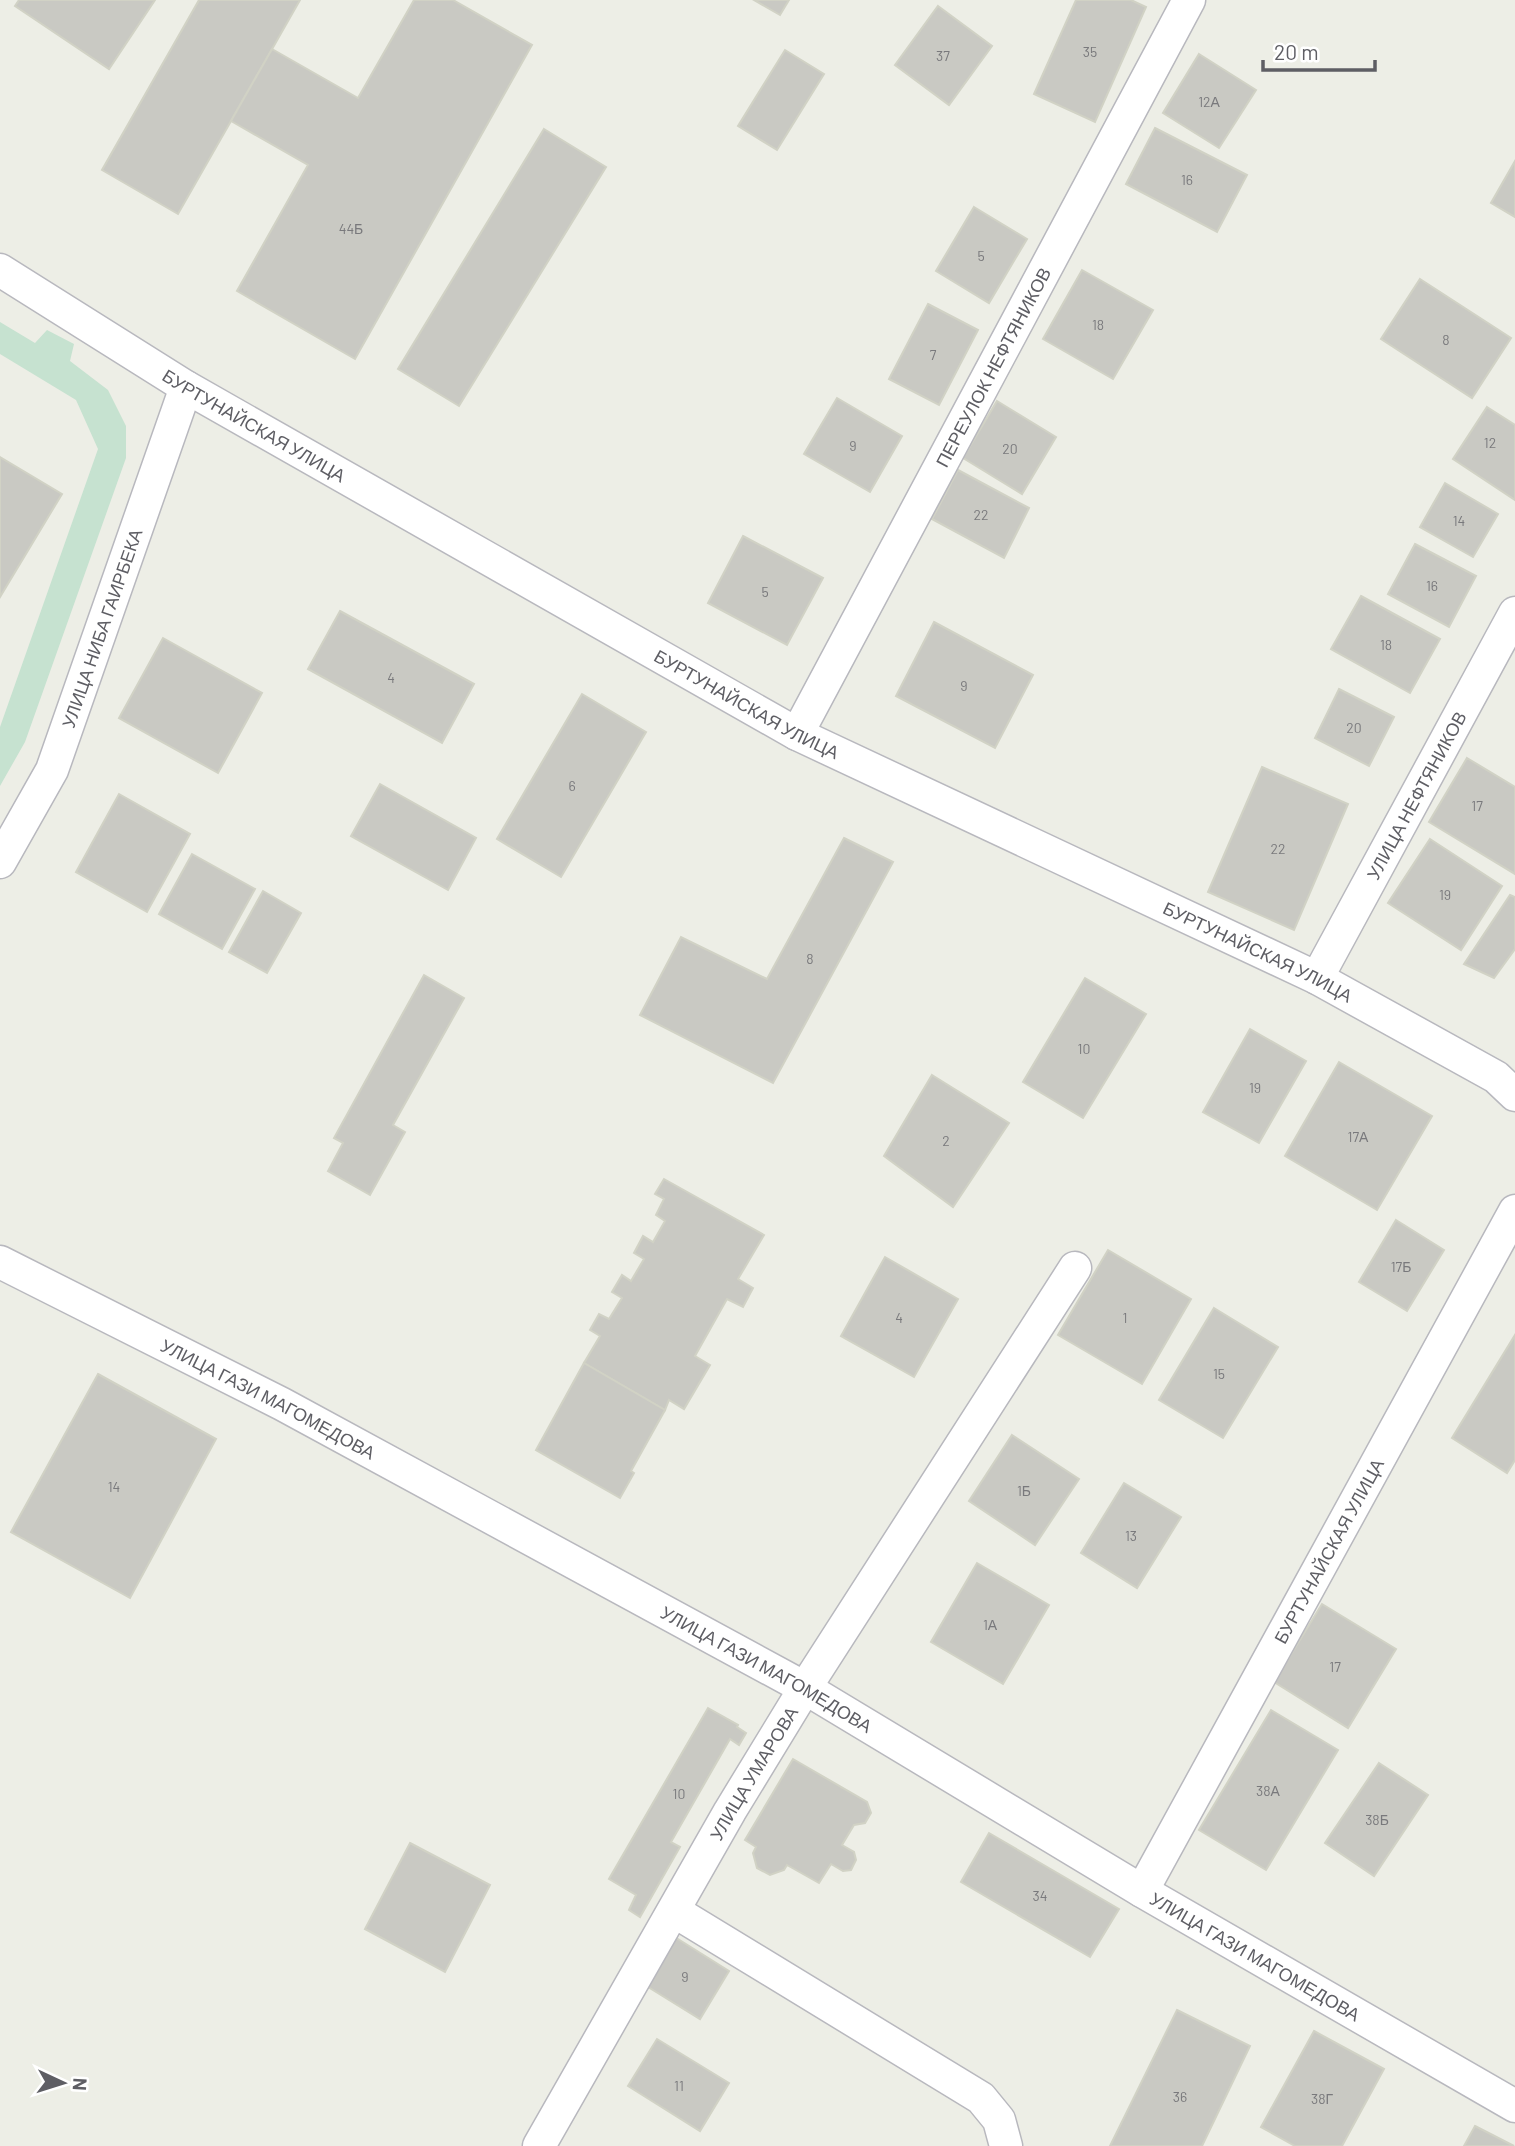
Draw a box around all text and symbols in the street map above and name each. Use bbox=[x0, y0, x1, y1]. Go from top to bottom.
scale bar bbox=[1263, 28, 1375, 72]
text: 20 m bbox=[1274, 39, 1319, 64]
house number: 35 bbox=[1083, 43, 1097, 60]
house number: 37 bbox=[936, 47, 950, 64]
house number: 12А bbox=[1198, 93, 1221, 110]
house number: 16 bbox=[1181, 171, 1193, 188]
house number: 44Б bbox=[339, 220, 363, 237]
house number: 5 bbox=[977, 247, 985, 264]
street label: ПЕРЕУЛОК НЕФТЯНИКОВ bbox=[931, 263, 1055, 471]
house number: 18 bbox=[1092, 316, 1104, 333]
house number: 8 bbox=[1442, 331, 1450, 348]
house number: 7 bbox=[930, 346, 937, 363]
street label: БУРТУНАЙСКАЯ УЛИЦА bbox=[159, 364, 350, 486]
house number: 12 bbox=[1484, 434, 1496, 451]
house number: 9 bbox=[849, 437, 857, 454]
house number: 20 bbox=[1002, 440, 1018, 457]
house number: 22 bbox=[973, 506, 989, 523]
house number: 14 bbox=[1453, 512, 1465, 529]
street label: УЛИЦА НИБА ГАИРБЕКА bbox=[57, 526, 147, 731]
house number: 16 bbox=[1426, 577, 1438, 594]
house number: 5 bbox=[761, 583, 769, 600]
house number: 18 bbox=[1380, 636, 1392, 653]
street label: БУРТУНАЙСКАЯ УЛИЦА bbox=[651, 644, 843, 763]
house number: 4 bbox=[387, 669, 395, 686]
house number: 9 bbox=[960, 677, 968, 694]
street label: УЛИЦА НЕФТЯНИКОВ bbox=[1362, 707, 1471, 883]
house number: 20 bbox=[1346, 719, 1362, 736]
house number: 6 bbox=[568, 777, 576, 794]
house number: 17 bbox=[1471, 797, 1483, 814]
house number: 22 bbox=[1270, 840, 1286, 857]
house number: 19 bbox=[1439, 886, 1451, 903]
street label: БУРТУНАЙСКАЯ УЛИЦА bbox=[1160, 896, 1356, 1006]
house number: 8 bbox=[806, 950, 814, 967]
house number: 10 bbox=[1078, 1040, 1090, 1057]
house number: 19 bbox=[1249, 1079, 1261, 1096]
house number: 17А bbox=[1348, 1128, 1369, 1145]
house number: 2 bbox=[942, 1132, 950, 1149]
house number: 17Б bbox=[1391, 1258, 1411, 1275]
house number: 4 bbox=[895, 1309, 903, 1326]
house number: 1 bbox=[1123, 1309, 1127, 1326]
street label: УЛИЦА ГАЗИ МАГОМЕДОВА bbox=[157, 1334, 379, 1464]
house number: 15 bbox=[1213, 1365, 1225, 1382]
street label: БУРТУНАЙСКАЯ УЛИЦА bbox=[1269, 1455, 1388, 1647]
house number: 14 bbox=[108, 1478, 120, 1495]
house number: 1Б bbox=[1017, 1482, 1031, 1499]
house number: 13 bbox=[1125, 1527, 1137, 1544]
street label: УЛИЦА ГАЗИ МАГОМЕДОВА bbox=[657, 1601, 876, 1737]
house number: 1А bbox=[983, 1616, 998, 1633]
house number: 17 bbox=[1329, 1658, 1341, 1675]
street label: УЛИЦА УМАРОВА bbox=[705, 1702, 802, 1844]
house number: 38А bbox=[1256, 1782, 1281, 1799]
house number: 10 bbox=[673, 1785, 685, 1802]
house number: 38Б bbox=[1365, 1811, 1389, 1828]
house number: 34 bbox=[1033, 1887, 1047, 1904]
street label: УЛИЦА ГАЗИ МАГОМЕДОВА bbox=[1146, 1887, 1364, 2025]
house number: 9 bbox=[681, 1968, 689, 1985]
north arrow bbox=[28, 2048, 98, 2118]
text: N bbox=[69, 2077, 92, 2091]
house number: 11 bbox=[674, 2077, 684, 2094]
house number: 36 bbox=[1173, 2088, 1187, 2105]
house number: 38Г bbox=[1311, 2090, 1333, 2107]

